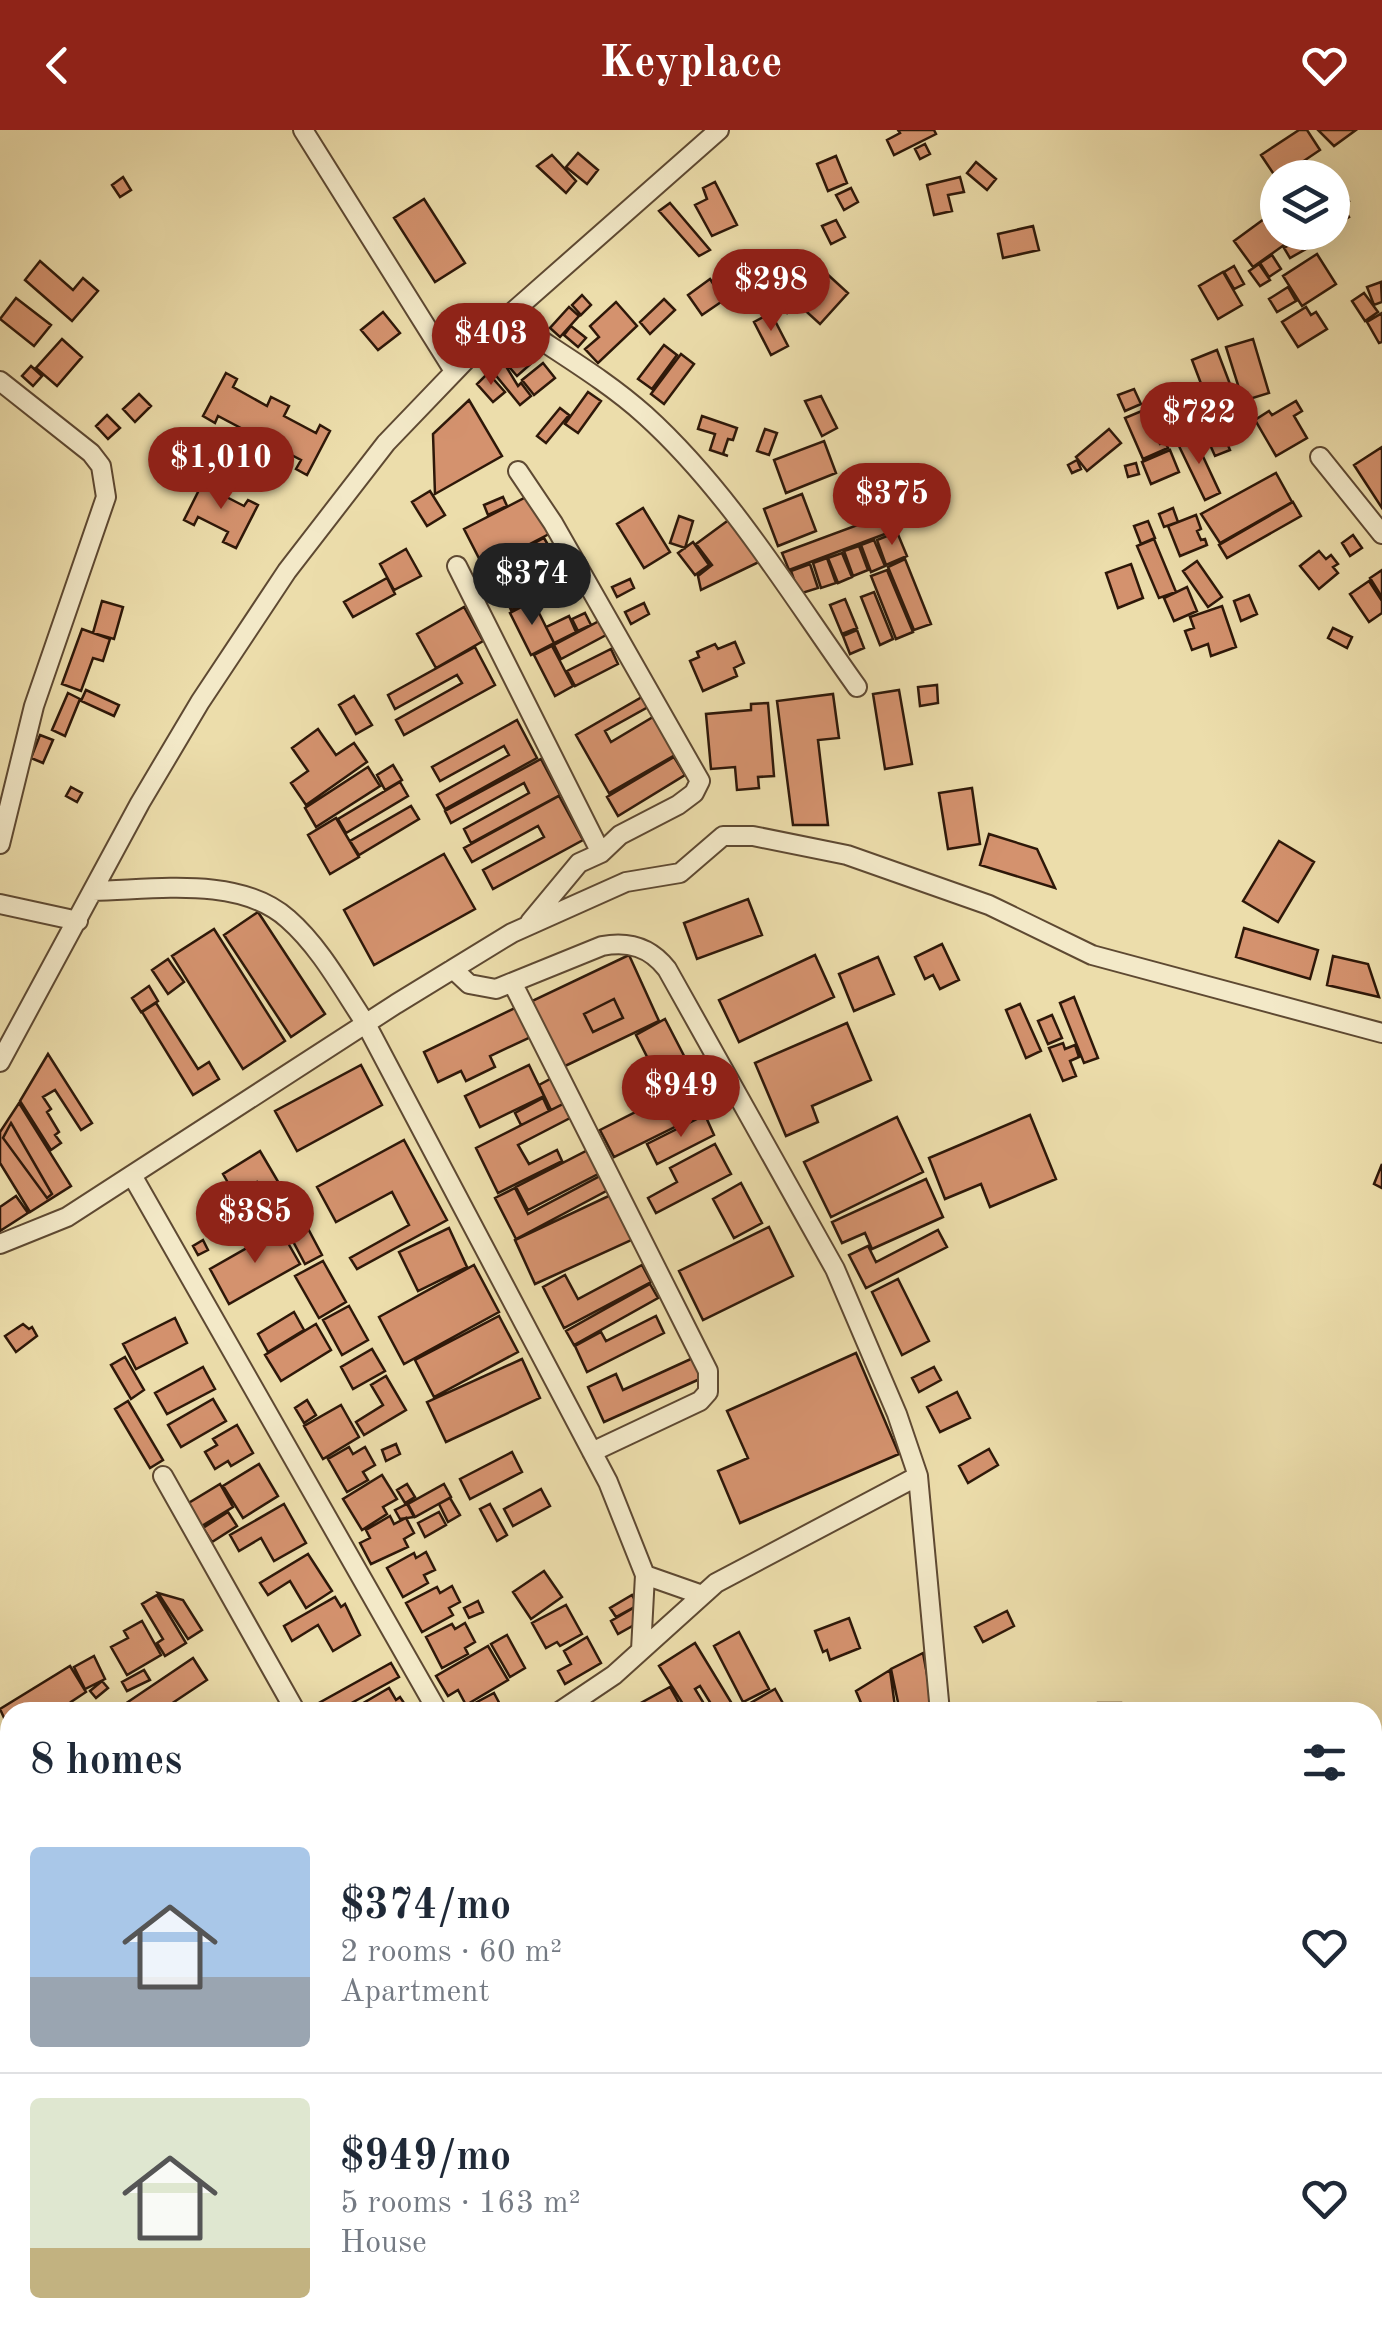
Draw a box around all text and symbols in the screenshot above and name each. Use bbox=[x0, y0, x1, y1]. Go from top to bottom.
icon: back bbox=[30, 38, 85, 93]
icon: heart bbox=[1297, 38, 1352, 93]
text: Keyplace bbox=[600, 42, 782, 87]
map controls bbox=[1260, 160, 1350, 250]
button: layers bbox=[1260, 160, 1350, 250]
pin: $298 bbox=[712, 249, 830, 334]
text: $298 bbox=[734, 265, 808, 297]
pin: $403 bbox=[432, 303, 550, 388]
text: $403 bbox=[454, 319, 528, 351]
pin: $722 bbox=[1140, 382, 1258, 467]
text: $722 bbox=[1162, 398, 1236, 430]
pin: $1,010 bbox=[140, 427, 302, 512]
text: $1,010 bbox=[170, 443, 272, 475]
pin: $375 bbox=[833, 463, 951, 548]
text: $375 bbox=[855, 479, 929, 511]
pin: $374 bbox=[473, 543, 591, 628]
text: $374 bbox=[495, 559, 569, 591]
pin: $949 bbox=[622, 1055, 740, 1140]
text: $949 bbox=[644, 1071, 718, 1103]
pin: $385 bbox=[196, 1181, 314, 1266]
text: $385 bbox=[218, 1197, 292, 1229]
icon: filters bbox=[1297, 1735, 1352, 1790]
text: 8 homes bbox=[30, 1741, 182, 1783]
text: $374/mo bbox=[340, 1886, 511, 1928]
icon: home bbox=[110, 1887, 230, 2007]
icon: heart bbox=[1297, 1920, 1352, 1975]
text: 2 rooms · 60 m² bbox=[340, 1937, 562, 1969]
text: Apartment bbox=[340, 1977, 490, 2009]
text: $949/mo bbox=[340, 2137, 511, 2179]
icon: home bbox=[110, 2138, 230, 2258]
icon: heart bbox=[1297, 2171, 1352, 2226]
text: 5 rooms · 163 m² bbox=[340, 2188, 581, 2220]
text: House bbox=[340, 2228, 427, 2260]

